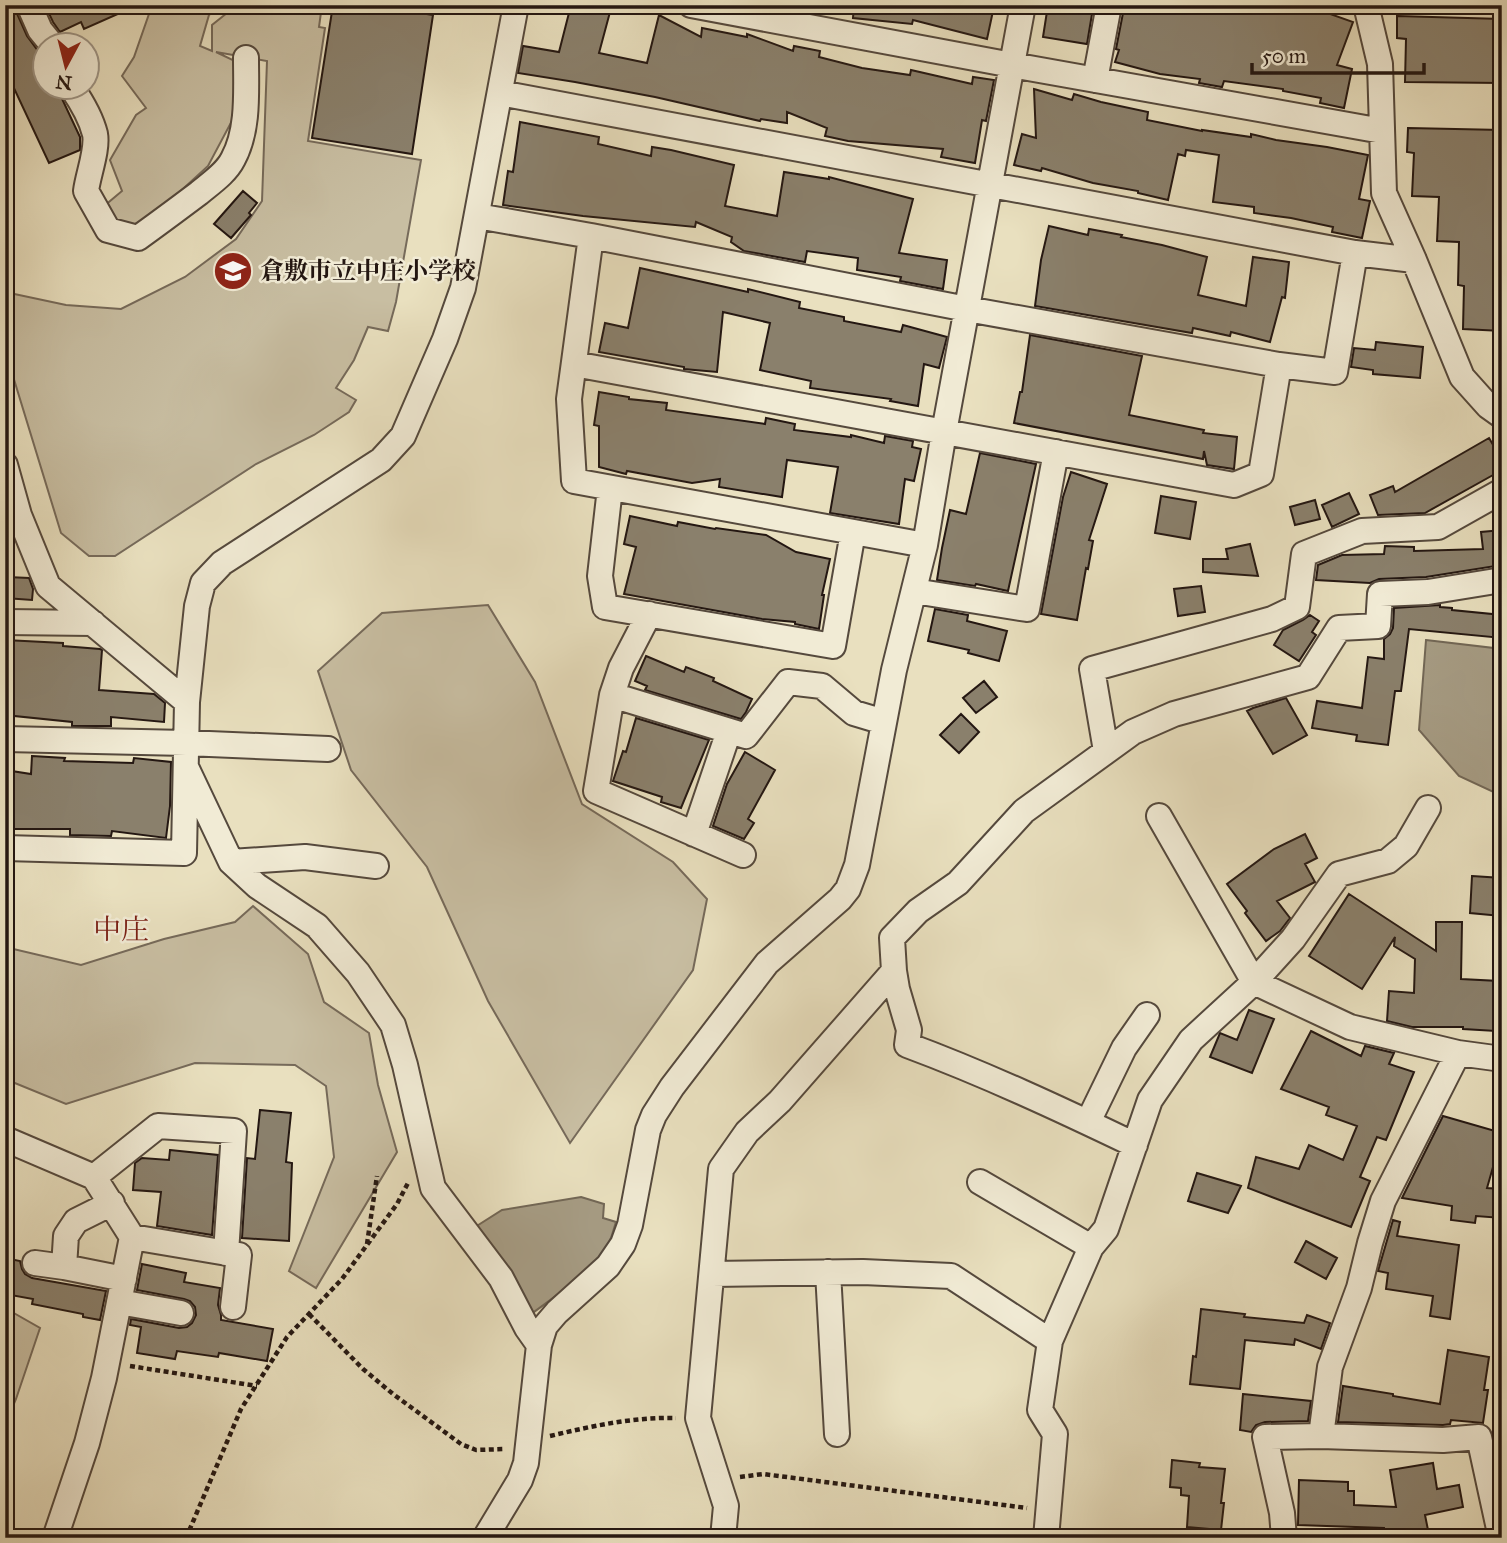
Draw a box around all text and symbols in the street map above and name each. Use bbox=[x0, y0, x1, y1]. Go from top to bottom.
north arrow bbox=[32, 32, 102, 102]
scale bar bbox=[1252, 32, 1423, 76]
text: 50 m bbox=[1262, 43, 1307, 69]
text: N bbox=[55, 70, 73, 95]
school or university icon: 倉敷市立中庄小学校 bbox=[212, 250, 254, 292]
place label: 倉敷市立中庄小学校 bbox=[260, 256, 476, 286]
district label: 中庄 bbox=[93, 912, 149, 947]

